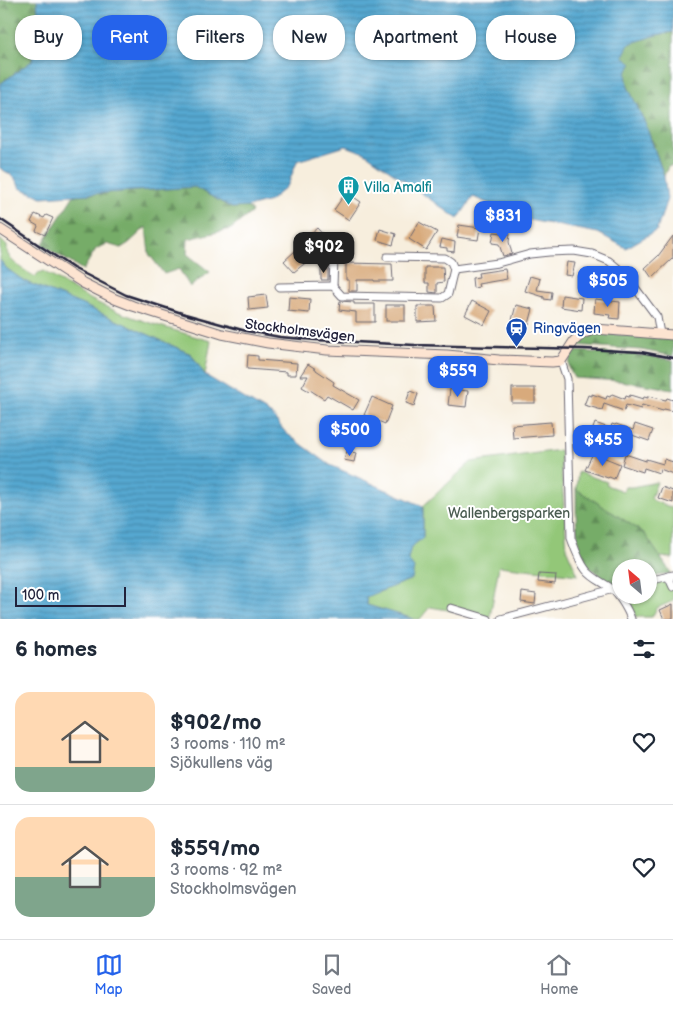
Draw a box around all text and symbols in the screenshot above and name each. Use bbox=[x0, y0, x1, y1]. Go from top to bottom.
chip: Buy bbox=[15, 15, 82, 60]
chip: Rent bbox=[92, 15, 167, 60]
chip: Filters bbox=[177, 15, 263, 60]
chip: New bbox=[273, 15, 345, 60]
chip: Apartment bbox=[355, 15, 476, 60]
chip: House bbox=[486, 15, 575, 60]
building icon: Villa Amalfi bbox=[336, 175, 360, 206]
place label: Villa Amalfi bbox=[364, 179, 432, 196]
pin: $831 bbox=[473, 200, 533, 243]
text: $831 bbox=[485, 207, 521, 226]
pin: $902 bbox=[294, 232, 354, 274]
text: $902 bbox=[304, 238, 344, 257]
pin: $505 bbox=[578, 266, 638, 308]
text: $505 bbox=[589, 272, 627, 291]
street label: Stockholmsvägen bbox=[244, 315, 356, 346]
station icon: Ringvägen bbox=[505, 316, 529, 347]
place label: Ringvägen bbox=[533, 320, 601, 337]
pin: $559 bbox=[428, 356, 488, 398]
text: $559 bbox=[439, 362, 477, 381]
pin: $500 bbox=[320, 414, 380, 457]
text: $500 bbox=[330, 421, 370, 440]
pin: $455 bbox=[573, 424, 633, 467]
text: $455 bbox=[584, 431, 622, 450]
park label: Wallenbergsparken bbox=[448, 505, 570, 522]
north arrow bbox=[612, 559, 658, 604]
map controls bbox=[612, 559, 657, 604]
scale bar bbox=[15, 584, 126, 607]
text: 100 m bbox=[22, 587, 59, 604]
icon: filters bbox=[630, 635, 658, 663]
text: 6 homes bbox=[15, 637, 97, 662]
text: $902/mo bbox=[170, 710, 262, 735]
icon: home bbox=[55, 712, 115, 772]
icon: heart bbox=[630, 728, 658, 756]
text: 3 rooms · 110 m² bbox=[170, 735, 286, 754]
text: Sjökullens väg bbox=[170, 754, 273, 773]
text: $559/mo bbox=[170, 836, 260, 861]
icon: home bbox=[55, 837, 115, 897]
icon: heart bbox=[630, 853, 658, 881]
text: 3 rooms · 92 m² bbox=[170, 861, 283, 880]
text: Stockholmsvägen bbox=[170, 880, 297, 899]
tab: Map bbox=[95, 951, 123, 998]
tab: Saved bbox=[312, 951, 351, 998]
tab: Home bbox=[540, 951, 578, 998]

